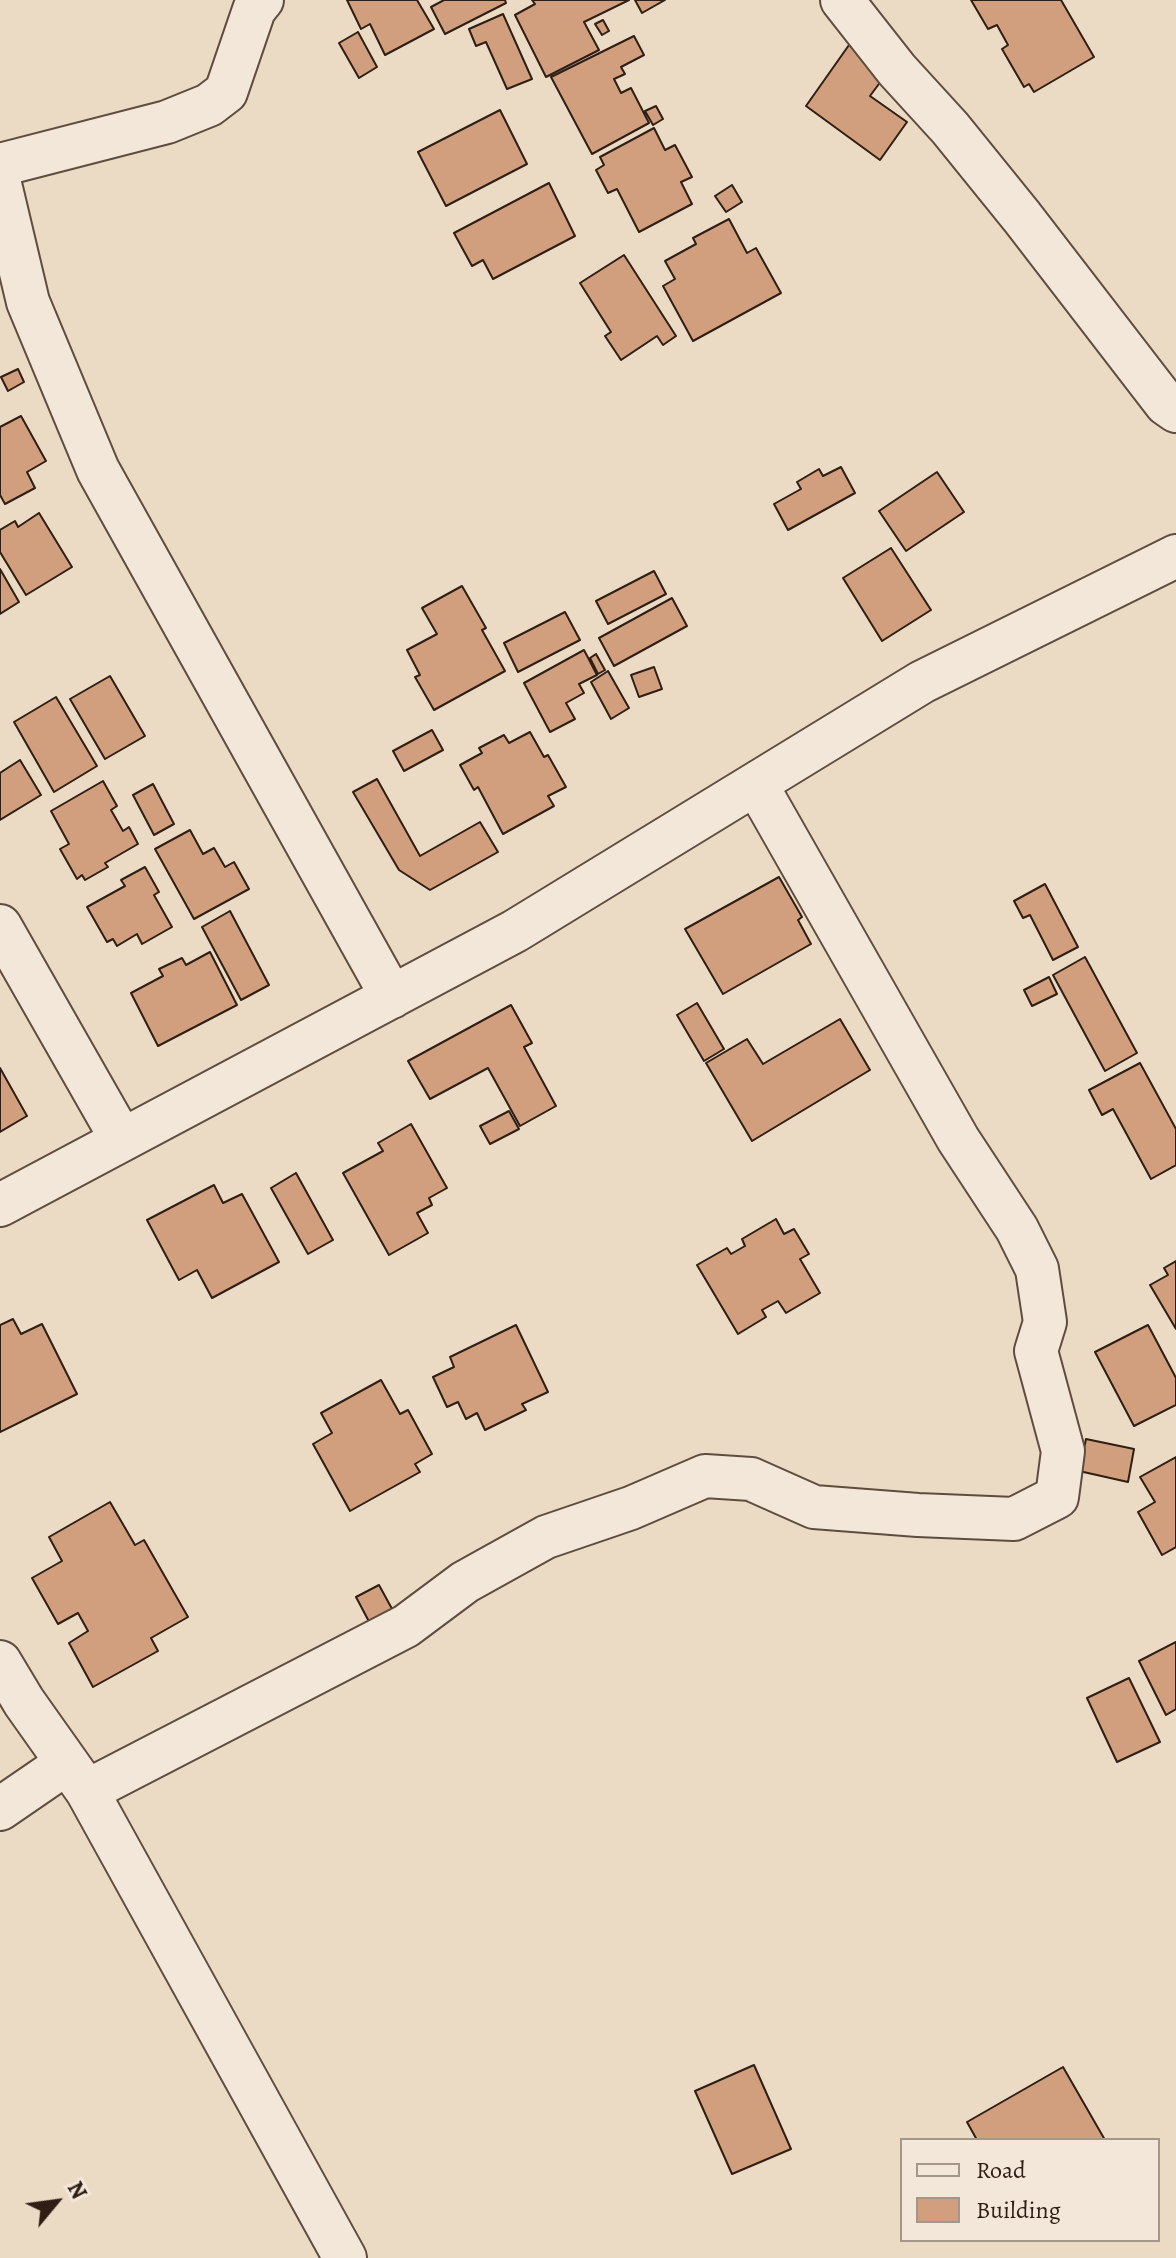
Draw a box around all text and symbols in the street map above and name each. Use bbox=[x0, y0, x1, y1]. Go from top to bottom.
legend bbox=[900, 2138, 1160, 2242]
text: Road bbox=[976, 2154, 1026, 2186]
north arrow bbox=[16, 2162, 96, 2242]
text: N bbox=[60, 2176, 94, 2205]
text: Building bbox=[976, 2194, 1061, 2226]

